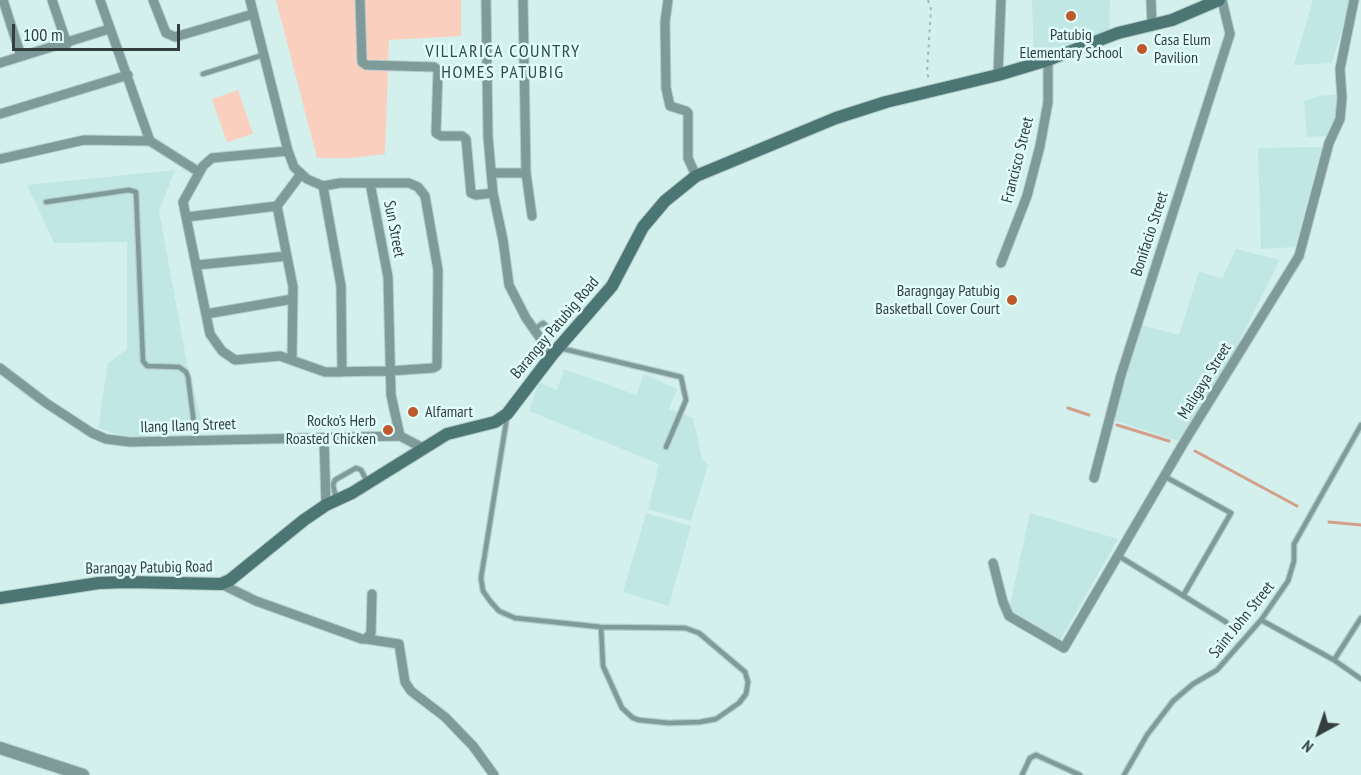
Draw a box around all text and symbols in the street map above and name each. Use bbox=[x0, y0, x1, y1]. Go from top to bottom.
marker: Patubig Elementary School bbox=[1064, 9, 1078, 23]
scale bar bbox=[15, 12, 183, 50]
text: 100 m bbox=[23, 23, 63, 46]
place label: Patubig Elementary School bbox=[1020, 25, 1122, 63]
place label: Casa Elum Pavilion bbox=[1154, 30, 1211, 68]
district label: VILLARICA COUNTRY HOMES PATUBIG bbox=[425, 41, 581, 84]
marker: Casa Elum Pavilion bbox=[1135, 42, 1149, 56]
street label: Francisco Street bbox=[998, 115, 1038, 205]
street label: Bonifacio Street bbox=[1127, 189, 1173, 279]
street label: Sun Street bbox=[379, 199, 409, 259]
street label: Barangay Patubig Road bbox=[507, 273, 603, 383]
place label: Baragngay Patubig Basketball Cover Court bbox=[875, 281, 1000, 319]
marker: Baragngay Patubig Basketball Cover Court bbox=[1005, 293, 1019, 307]
street label: Maligaya Street bbox=[1174, 339, 1236, 423]
place label: Alfamart bbox=[425, 402, 473, 422]
marker: Alfamart bbox=[406, 405, 420, 419]
place label: Rocko’s Herb Roasted Chicken bbox=[286, 411, 376, 449]
street label: Ilang Ilang Street bbox=[140, 415, 236, 437]
marker: Rocko’s Herb Roasted Chicken bbox=[381, 423, 395, 437]
street label: Barangay Patubig Road bbox=[85, 557, 213, 579]
street label: Saint John Street bbox=[1205, 578, 1279, 662]
north arrow bbox=[1289, 703, 1349, 763]
text: N bbox=[1298, 736, 1317, 757]

